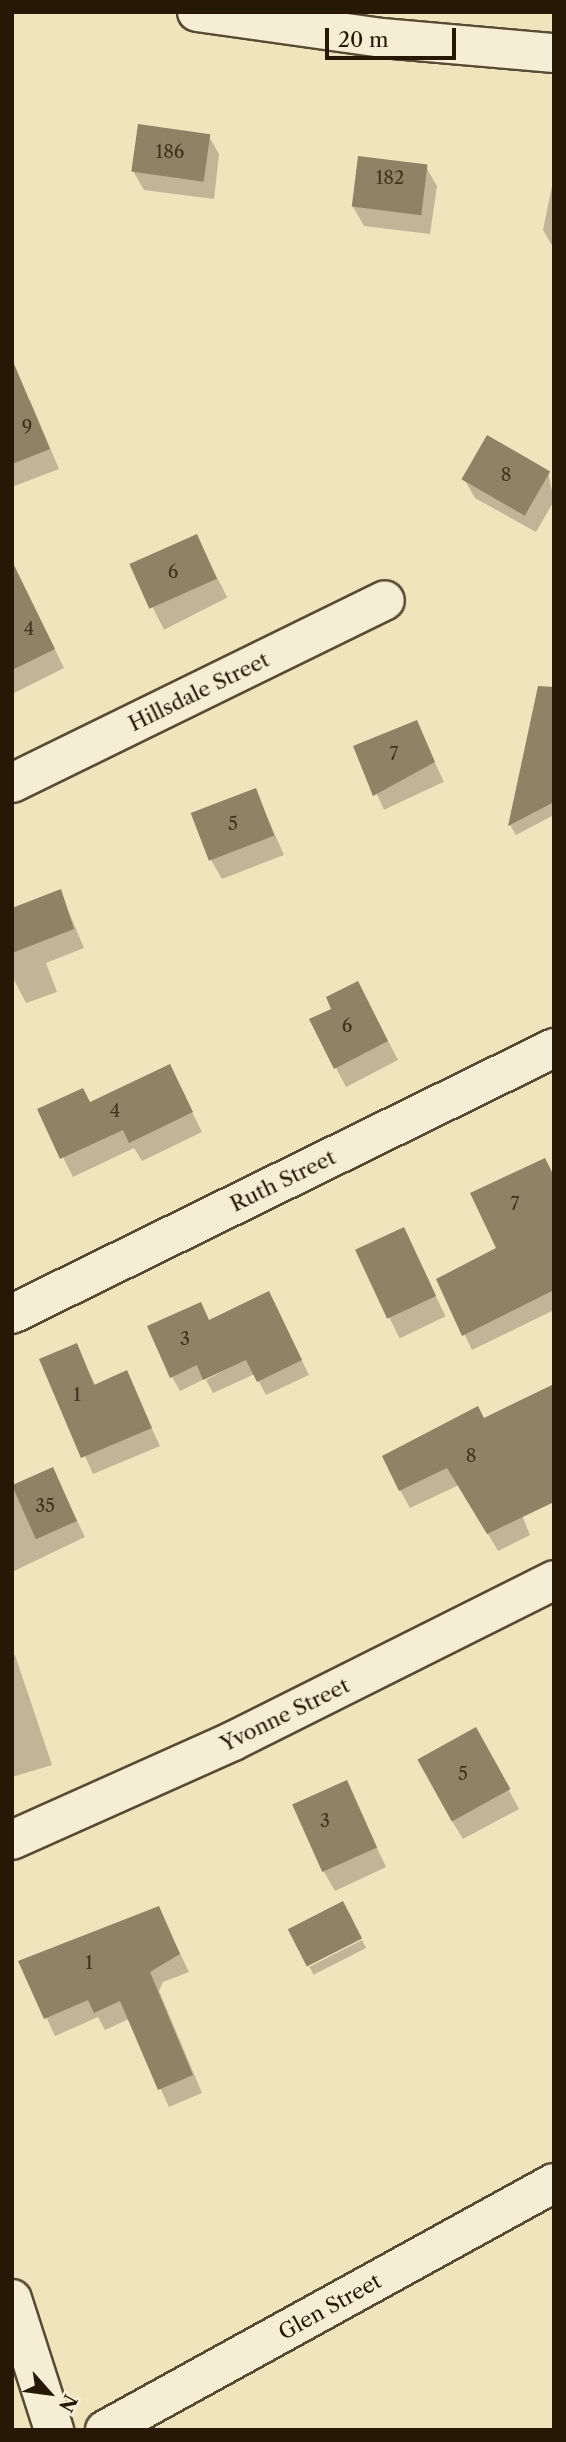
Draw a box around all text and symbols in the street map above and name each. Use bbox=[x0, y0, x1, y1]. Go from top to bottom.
scale bar bbox=[328, 14, 459, 58]
text: 20 m bbox=[338, 27, 389, 52]
house number: 186 bbox=[156, 141, 184, 163]
house number: 182 bbox=[376, 167, 404, 189]
house number: 9 bbox=[22, 416, 32, 438]
house number: 8 bbox=[501, 464, 511, 486]
house number: 6 bbox=[168, 561, 178, 583]
house number: 4 bbox=[24, 618, 34, 640]
street label: Hillsdale Street bbox=[125, 647, 273, 737]
house number: 7 bbox=[390, 743, 398, 765]
house number: 5 bbox=[228, 813, 238, 835]
house number: 6 bbox=[342, 1015, 352, 1037]
house number: 4 bbox=[110, 1100, 120, 1122]
street label: Ruth Street bbox=[226, 1145, 340, 1217]
house number: 7 bbox=[511, 1193, 519, 1215]
house number: 3 bbox=[180, 1328, 190, 1350]
house number: 1 bbox=[73, 1384, 81, 1406]
house number: 8 bbox=[466, 1445, 476, 1467]
house number: 35 bbox=[35, 1495, 55, 1517]
street label: Yvonne Street bbox=[216, 1673, 354, 1757]
house number: 5 bbox=[458, 1763, 468, 1785]
house number: 3 bbox=[320, 1810, 330, 1832]
house number: 1 bbox=[85, 1952, 93, 1974]
street label: Glen Street bbox=[274, 2269, 386, 2345]
north arrow bbox=[14, 2358, 84, 2428]
text: N bbox=[54, 2390, 82, 2416]

